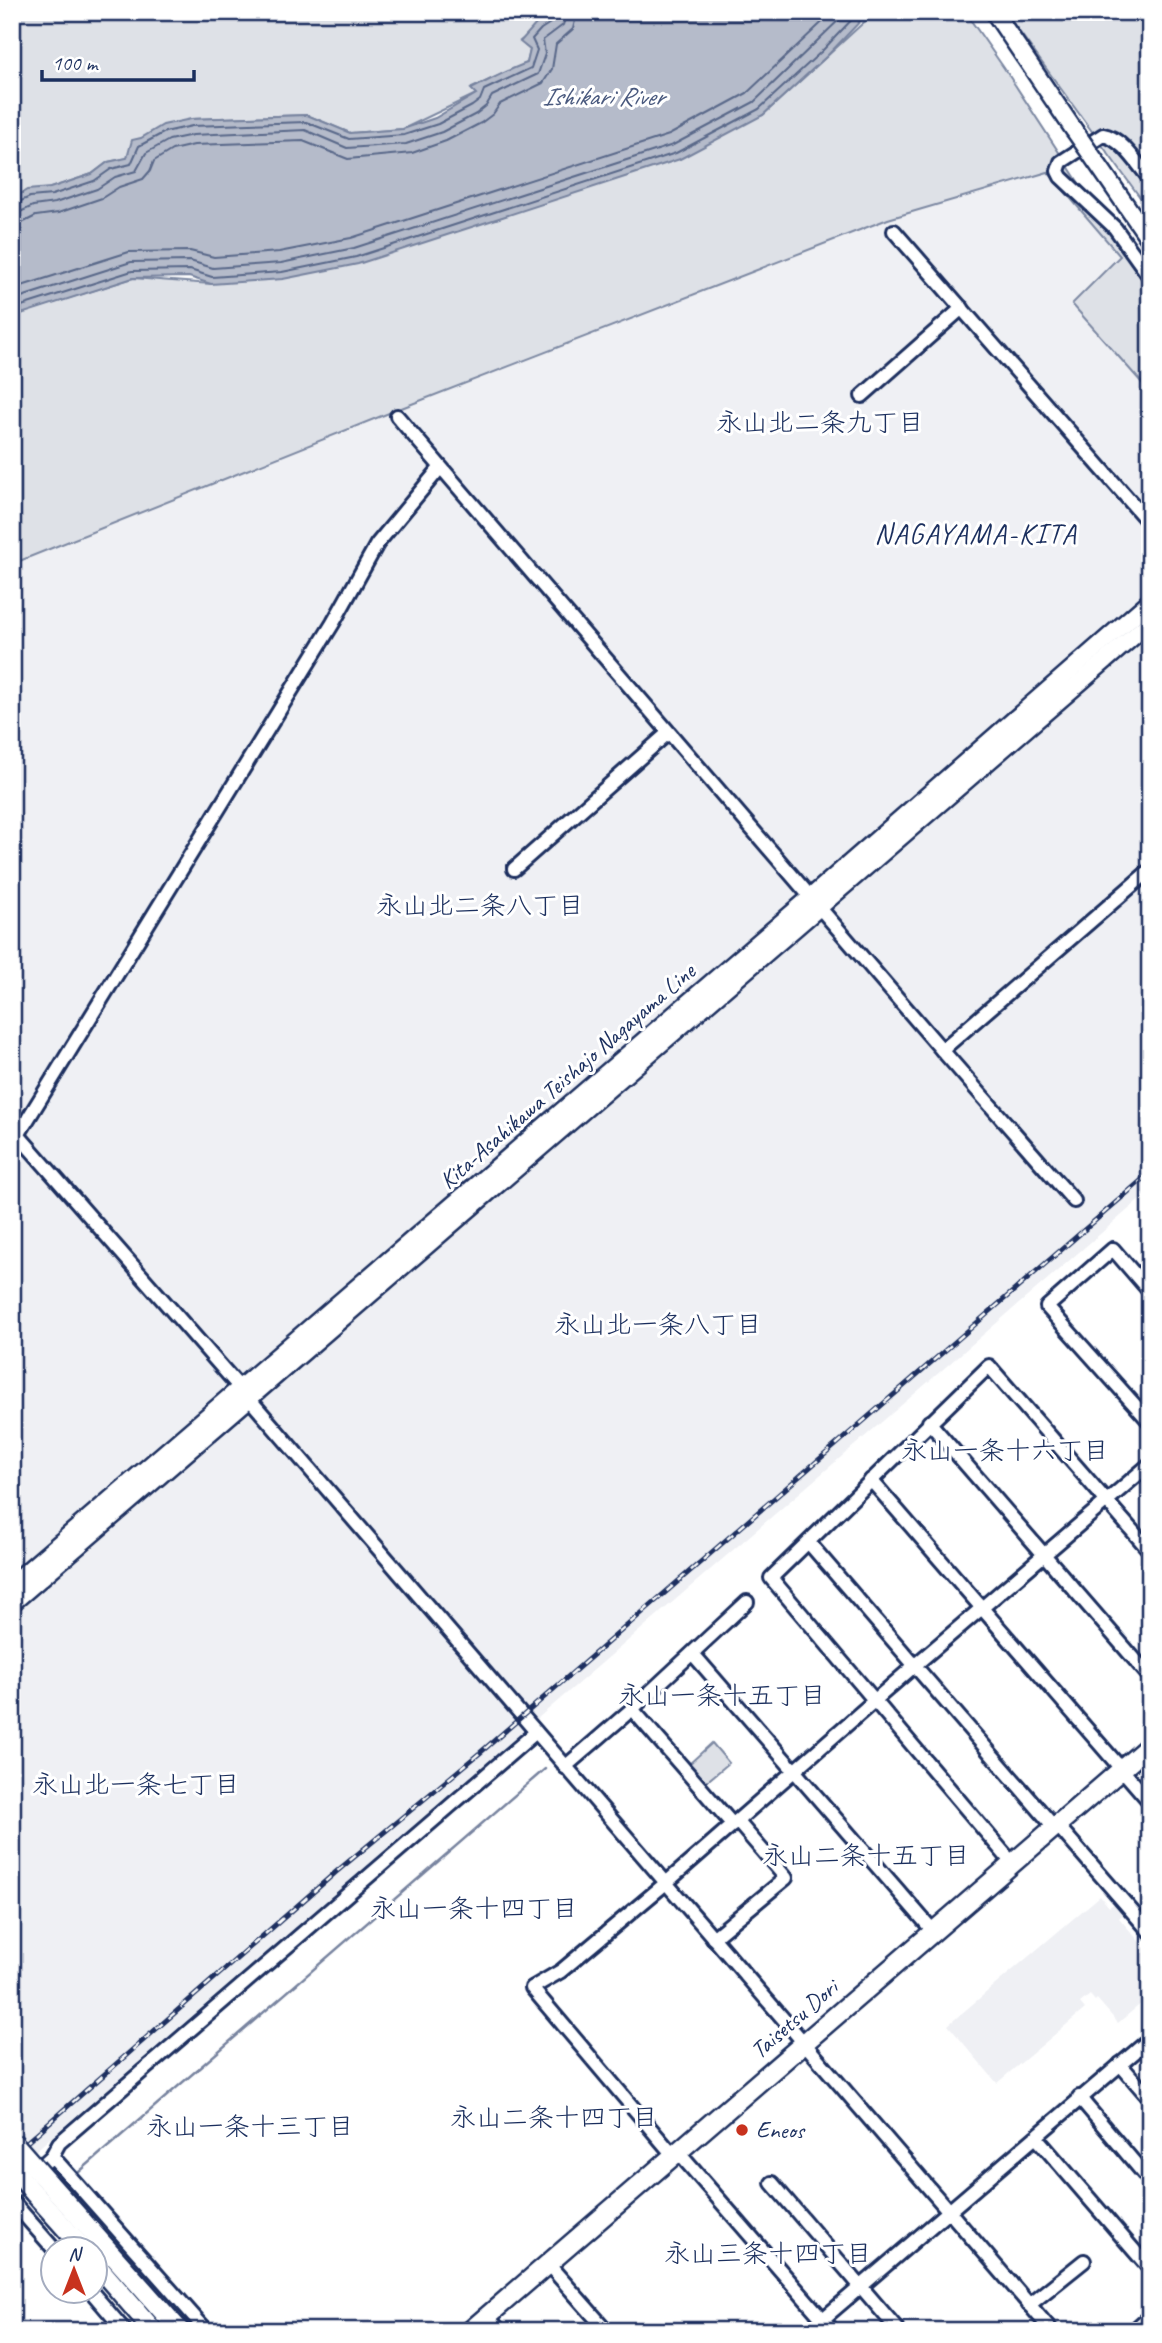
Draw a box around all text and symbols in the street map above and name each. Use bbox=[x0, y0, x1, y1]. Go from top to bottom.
scale bar bbox=[42, 38, 194, 82]
text: 100 m bbox=[52, 50, 99, 76]
water label: Ishikari River bbox=[542, 80, 668, 113]
district label: 永山北二条九丁目 bbox=[716, 406, 924, 439]
district label: NAGAYAMA-KITA bbox=[874, 516, 1078, 551]
district label: 永山北二条八丁目 bbox=[376, 889, 584, 922]
street label: Kita-Asahikawa Teishajo Nagayama Line bbox=[433, 955, 703, 1195]
district label: 永山北一条八丁目 bbox=[554, 1308, 762, 1341]
district label: 永山一条十六丁目 bbox=[901, 1434, 1109, 1467]
district label: 永山一条十五丁目 bbox=[618, 1679, 826, 1712]
district label: 永山北一条七丁目 bbox=[32, 1768, 240, 1801]
district label: 永山二条十五丁目 bbox=[762, 1839, 970, 1872]
district label: 永山一条十四丁目 bbox=[370, 1892, 578, 1925]
street label: Taisetsu Dori bbox=[744, 1971, 847, 2065]
district label: 永山二条十四丁目 bbox=[450, 2101, 658, 2134]
district label: 永山一条十三丁目 bbox=[146, 2110, 354, 2143]
place label: Eneos bbox=[756, 2115, 806, 2145]
marker: Eneos bbox=[734, 2122, 750, 2138]
north arrow bbox=[38, 2234, 108, 2304]
district label: 永山三条十四丁目 bbox=[664, 2237, 872, 2270]
text: N bbox=[68, 2242, 83, 2266]

